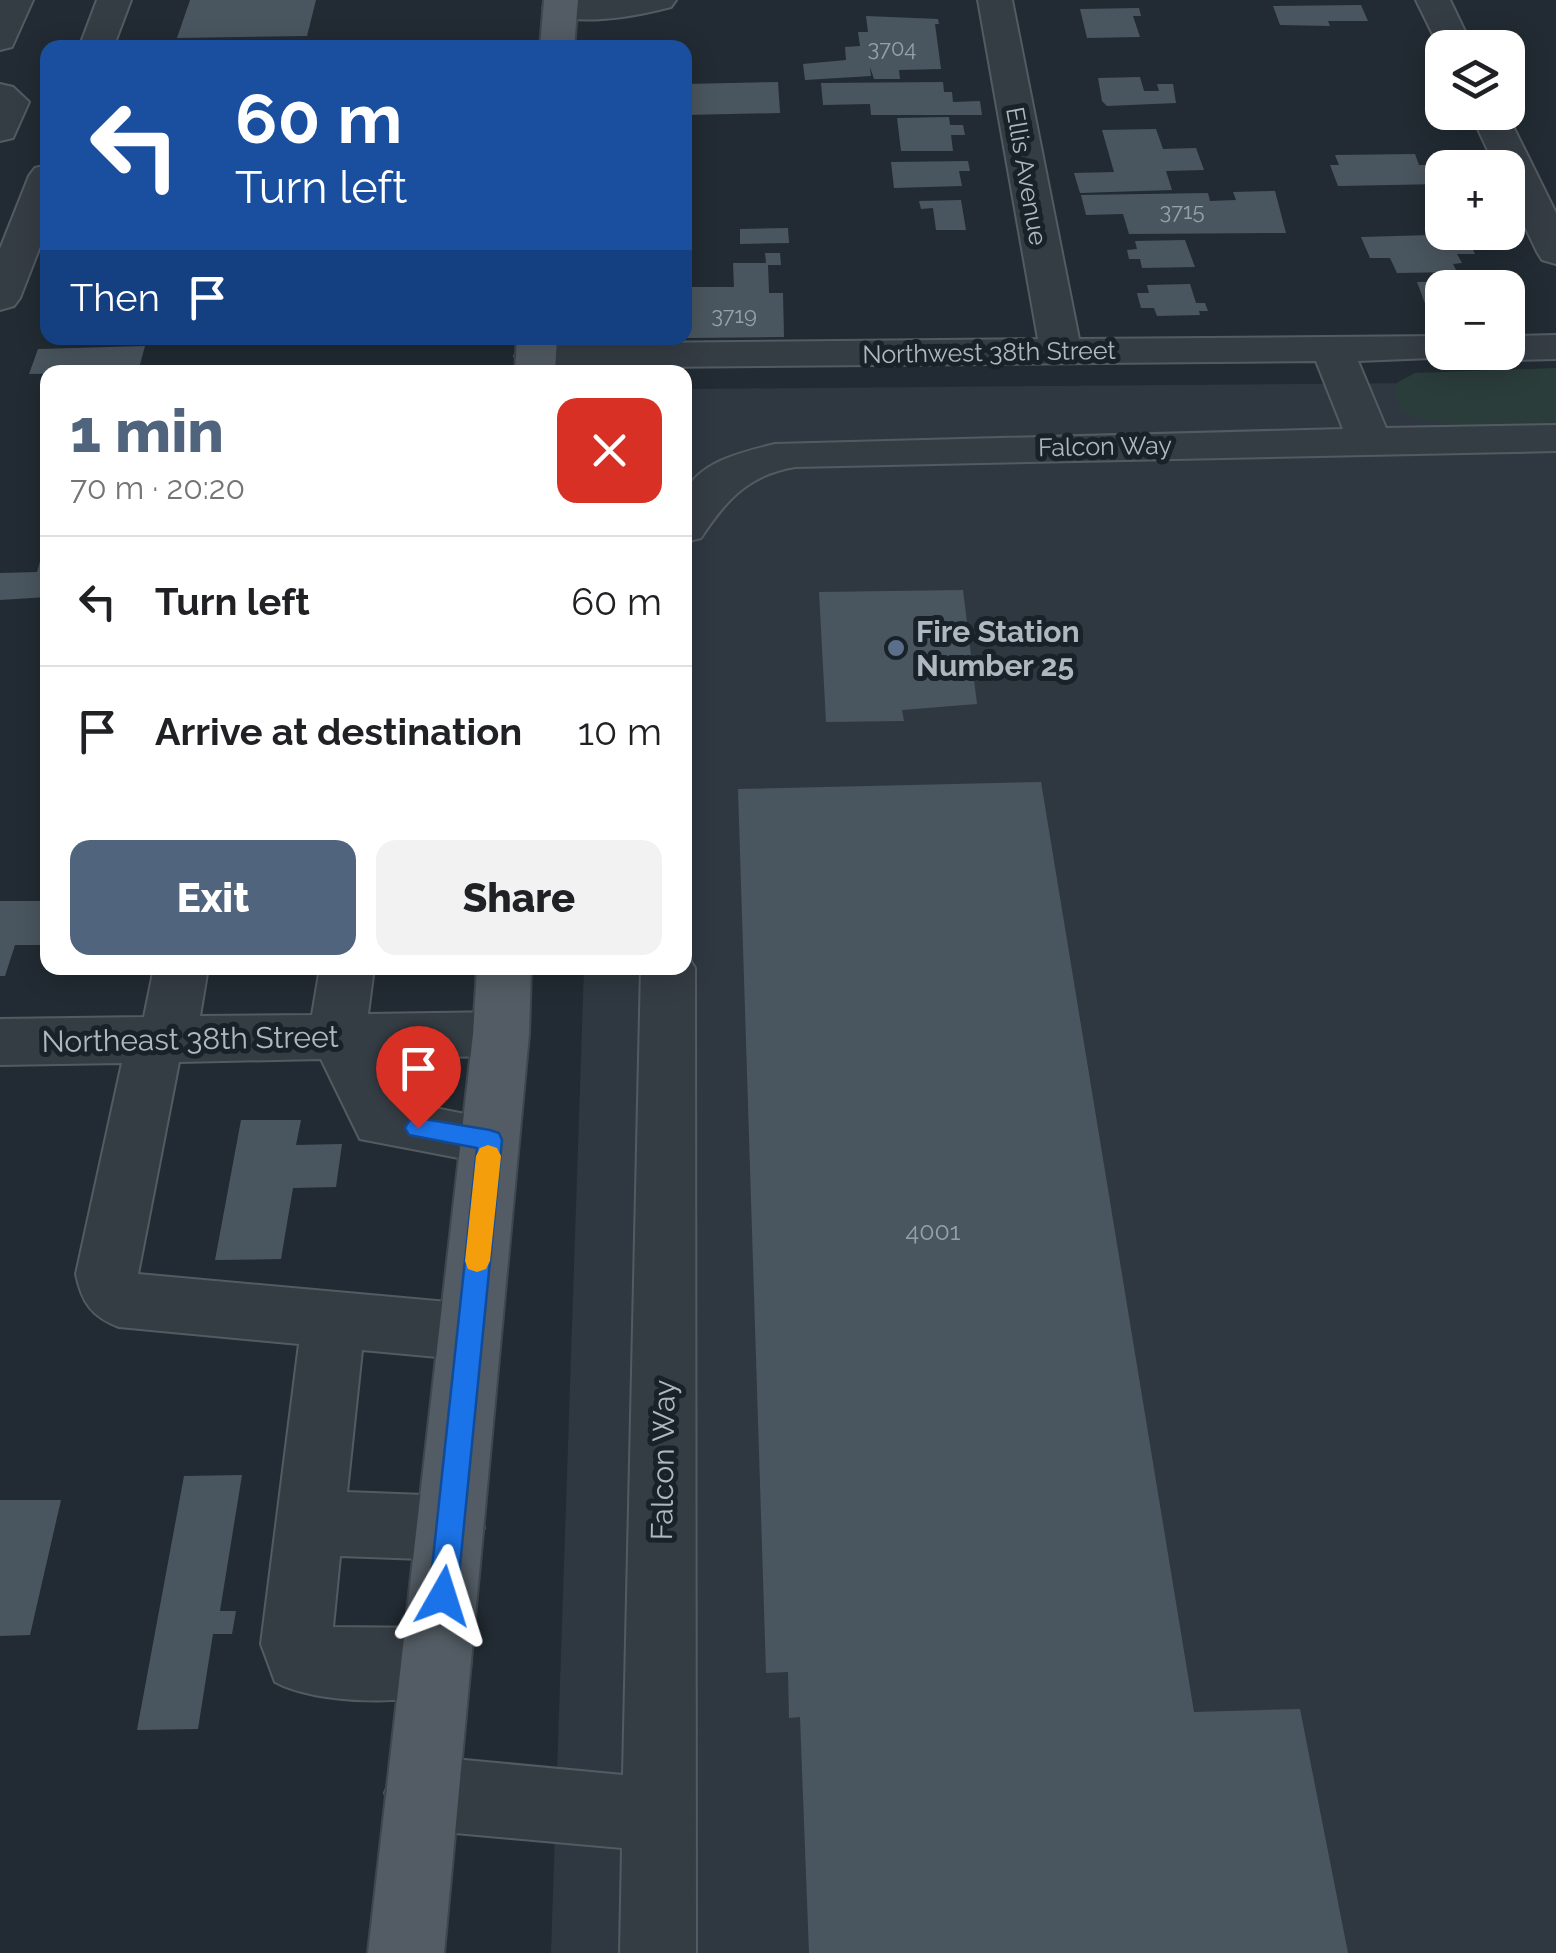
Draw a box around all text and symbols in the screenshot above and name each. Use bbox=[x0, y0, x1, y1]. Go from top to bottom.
map controls bbox=[1425, 30, 1525, 370]
button: layers bbox=[1425, 30, 1525, 130]
house number: 3704 bbox=[868, 35, 916, 61]
text: 60 m bbox=[235, 77, 402, 159]
icon: left bbox=[70, 80, 200, 210]
street label: Ellis Avenue bbox=[1000, 105, 1054, 247]
button: + bbox=[1425, 150, 1525, 250]
text: Turn left bbox=[235, 161, 407, 214]
house number: 3715 bbox=[1160, 198, 1204, 224]
icon: arrive bbox=[180, 270, 235, 325]
button: − bbox=[1425, 270, 1525, 370]
text: Then bbox=[70, 275, 160, 320]
house number: 3719 bbox=[711, 302, 757, 328]
street label: Northwest 38th Street bbox=[862, 335, 1117, 369]
text: 1 min bbox=[70, 396, 224, 466]
button: close bbox=[557, 398, 662, 503]
street label: Falcon Way bbox=[1038, 430, 1173, 462]
text: 70 m · 20:20 bbox=[70, 469, 245, 506]
icon: left bbox=[70, 574, 125, 629]
text: Turn left bbox=[155, 579, 310, 624]
text: 60 m bbox=[571, 579, 662, 624]
place label: Fire Station Number 25 bbox=[916, 614, 1080, 683]
marker: Fire Station Number 25 bbox=[885, 637, 907, 659]
icon: arrive bbox=[70, 704, 125, 759]
text: Arrive at destination bbox=[155, 709, 522, 754]
text: 10 m bbox=[578, 709, 662, 754]
button: Exit bbox=[70, 840, 356, 955]
button: Share bbox=[376, 840, 662, 955]
street label: Northeast 38th Street bbox=[41, 1019, 339, 1059]
pin bbox=[376, 1026, 461, 1129]
icon: arrive bbox=[391, 1041, 446, 1096]
house number: 4001 bbox=[906, 1216, 961, 1246]
street label: Falcon Way bbox=[644, 1379, 682, 1541]
position arrow bbox=[391, 1544, 495, 1648]

